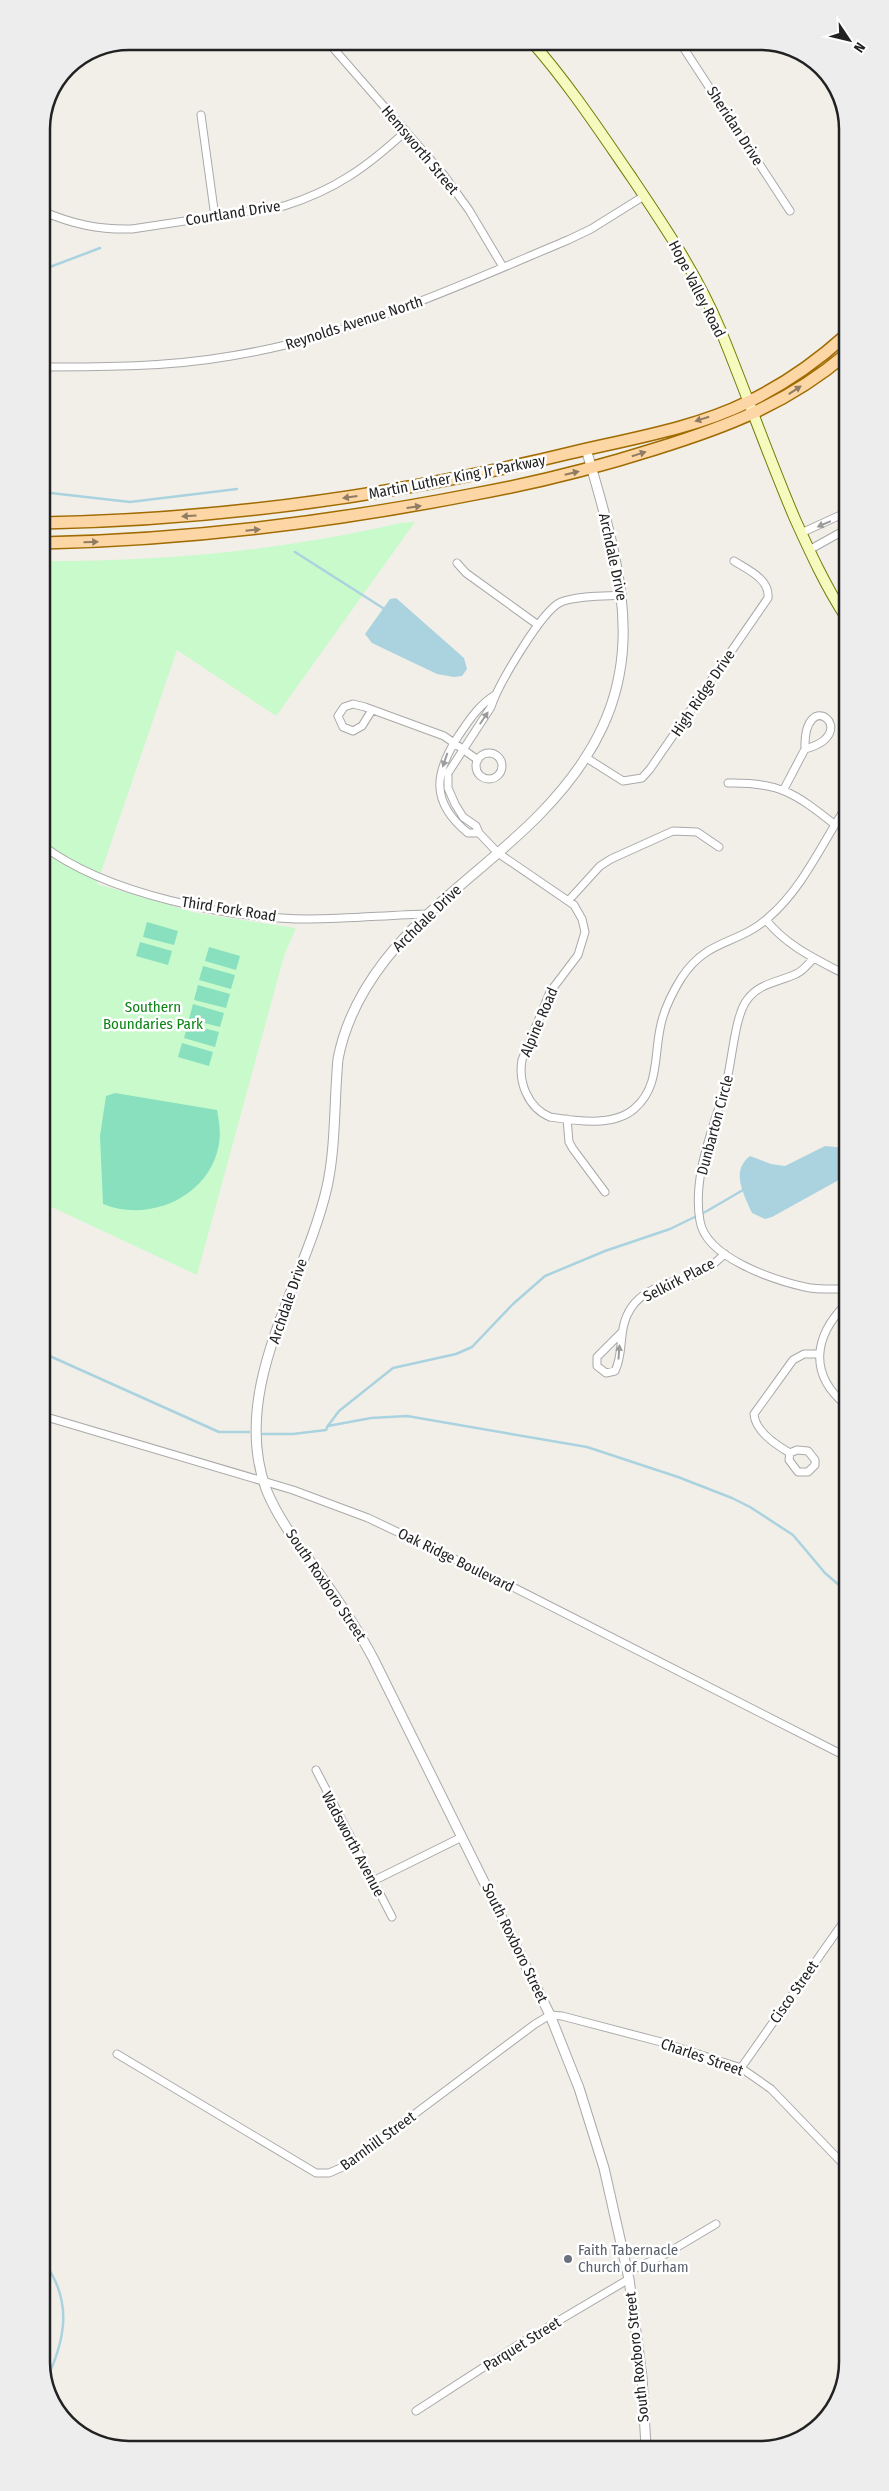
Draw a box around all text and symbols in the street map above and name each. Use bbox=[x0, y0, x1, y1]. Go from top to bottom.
north arrow bbox=[824, 15, 874, 65]
text: N bbox=[850, 39, 869, 55]
street label: Sheridan Drive bbox=[703, 83, 767, 169]
street label: Hemsworth Street bbox=[378, 102, 462, 198]
street label: Courtland Drive bbox=[184, 197, 282, 229]
street label: Hope Valley Road bbox=[665, 237, 729, 341]
street label: Reynolds Avenue North bbox=[283, 292, 425, 354]
one-way arrow bbox=[788, 385, 801, 395]
one-way arrow bbox=[694, 416, 709, 424]
one-way arrow bbox=[631, 450, 646, 458]
street label: Martin Luther King Jr Parkway bbox=[367, 451, 547, 503]
one-way arrow bbox=[565, 469, 580, 477]
one-way arrow bbox=[342, 494, 358, 502]
one-way arrow bbox=[406, 503, 422, 511]
one-way arrow bbox=[180, 512, 196, 520]
street label: Archdale Drive bbox=[595, 512, 631, 602]
one-way arrow bbox=[817, 520, 831, 528]
one-way arrow bbox=[245, 525, 261, 533]
one-way arrow bbox=[83, 538, 99, 546]
street label: High Ridge Drive bbox=[667, 646, 739, 740]
one-way arrow bbox=[479, 711, 489, 725]
one-way arrow bbox=[441, 753, 449, 768]
street label: Archdale Drive bbox=[389, 881, 465, 955]
street label: Third Fork Road bbox=[180, 893, 278, 925]
street label: Alpine Road bbox=[516, 985, 562, 1059]
park label: Southern Boundaries Park bbox=[103, 998, 203, 1033]
street label: Dunbarton Circle bbox=[693, 1073, 737, 1177]
street label: Selkirk Place bbox=[640, 1254, 718, 1306]
street label: Archdale Drive bbox=[265, 1256, 311, 1346]
one-way arrow bbox=[616, 1344, 624, 1360]
street label: Oak Ridge Boulevard bbox=[395, 1524, 517, 1596]
street label: South Roxboro Street bbox=[282, 1526, 370, 1644]
street label: Wadsworth Avenue bbox=[318, 1788, 388, 1900]
street label: South Roxboro Street bbox=[478, 1880, 552, 2006]
street label: Cisco Street bbox=[766, 1957, 822, 2027]
street label: Charles Street bbox=[658, 2034, 746, 2080]
street label: Barnhill Street bbox=[337, 2108, 419, 2174]
place label: Faith Tabernacle Church of Durham bbox=[578, 2241, 688, 2276]
marker: Faith Tabernacle Church of Durham bbox=[562, 2253, 574, 2265]
street label: South Roxboro Street bbox=[621, 2291, 653, 2423]
street label: Parquet Street bbox=[480, 2313, 564, 2375]

